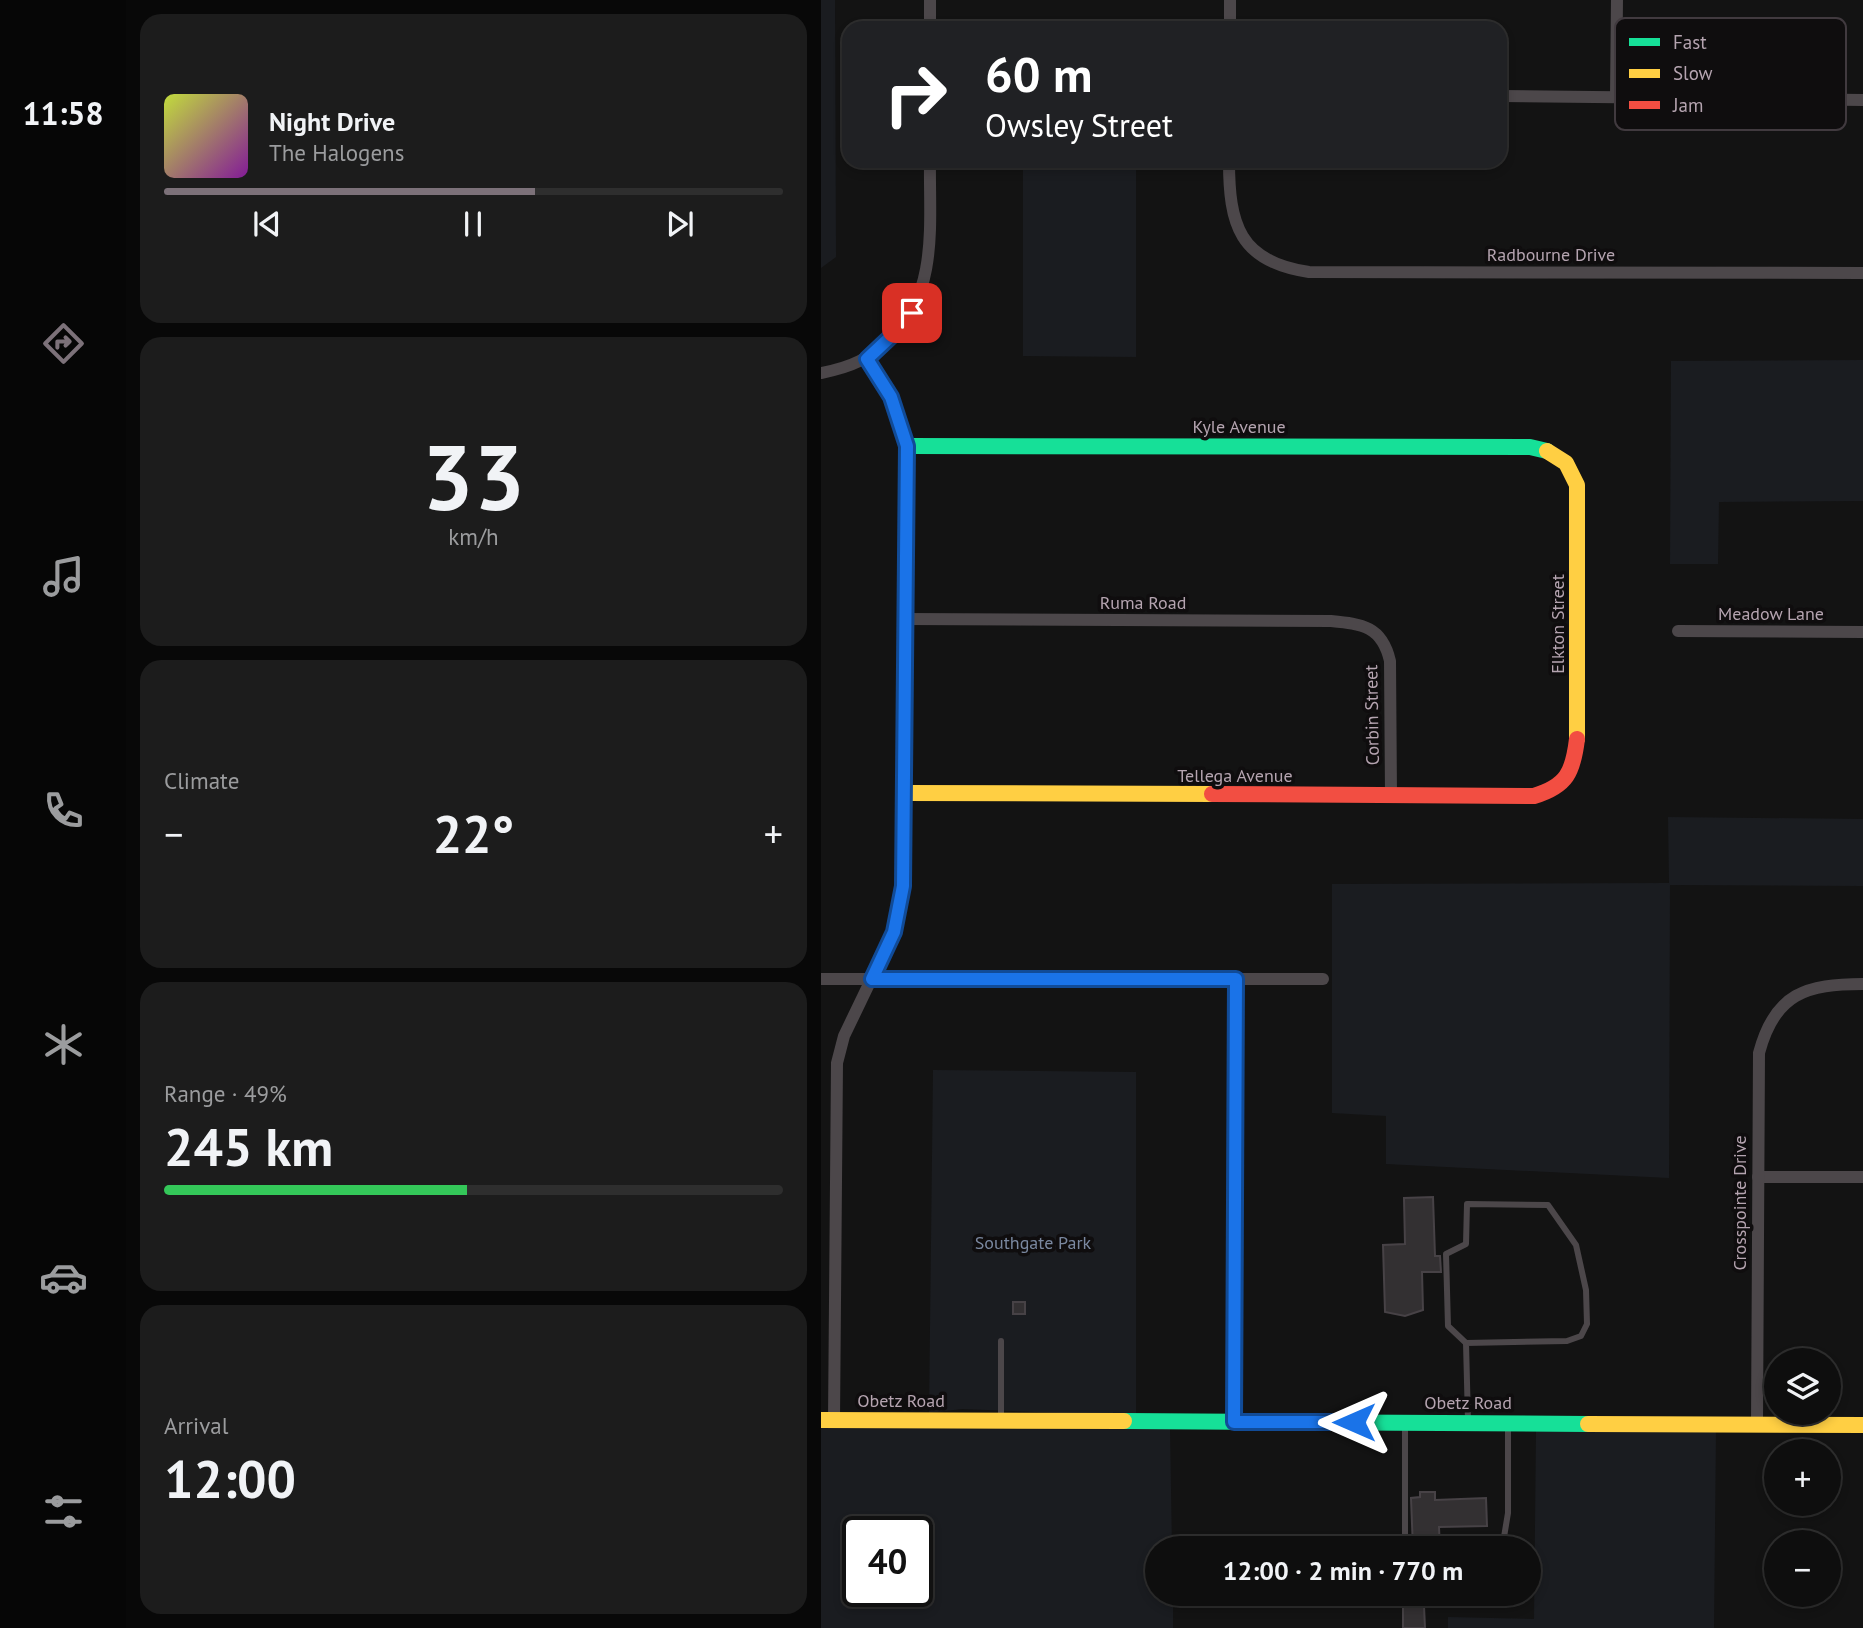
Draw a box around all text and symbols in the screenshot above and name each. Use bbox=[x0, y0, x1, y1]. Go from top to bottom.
legend bbox=[1615, 18, 1846, 130]
text: Fast bbox=[1673, 30, 1707, 54]
text: 60 m bbox=[985, 42, 1092, 106]
icon: right bbox=[870, 49, 961, 140]
text: Slow bbox=[1673, 61, 1713, 85]
text: 11:58 bbox=[22, 92, 104, 134]
text: Jam bbox=[1672, 93, 1703, 117]
text: Owsley Street bbox=[985, 104, 1173, 146]
text: Night Drive bbox=[269, 105, 395, 138]
text: The Halogens bbox=[269, 138, 404, 167]
icon: previous bbox=[248, 205, 286, 243]
icon: pause bbox=[454, 205, 492, 243]
icon: next bbox=[661, 205, 699, 243]
street label: Radbourne Drive bbox=[1487, 243, 1615, 266]
pin bbox=[882, 283, 942, 343]
icon: arrive bbox=[893, 294, 931, 332]
icon: directions bbox=[39, 319, 88, 368]
street label: Kyle Avenue bbox=[1192, 415, 1286, 438]
text: 33 bbox=[422, 417, 525, 535]
text: km/h bbox=[448, 522, 499, 551]
icon: music bbox=[39, 552, 88, 601]
street label: Elkton Street bbox=[1546, 574, 1569, 674]
street label: Ruma Road bbox=[1100, 591, 1186, 614]
street label: Meadow Lane bbox=[1718, 602, 1824, 625]
street label: Corbin Street bbox=[1359, 665, 1384, 765]
street label: Tellega Avenue bbox=[1177, 764, 1293, 787]
text: Climate bbox=[164, 766, 239, 795]
icon: phone bbox=[39, 786, 88, 835]
text: 22° bbox=[433, 800, 514, 867]
text: − bbox=[164, 809, 183, 858]
text: + bbox=[764, 809, 783, 858]
icon: climate bbox=[39, 1020, 88, 1069]
text: Range · 49% bbox=[164, 1079, 287, 1108]
text: 245 km bbox=[164, 1113, 333, 1180]
street label: Crosspointe Drive bbox=[1728, 1135, 1751, 1271]
park label: Southgate Park bbox=[975, 1231, 1092, 1254]
icon: car bbox=[39, 1253, 88, 1302]
map controls bbox=[1764, 1348, 1841, 1607]
button: layers bbox=[1764, 1348, 1841, 1425]
position arrow bbox=[1317, 1385, 1391, 1459]
street label: Obetz Road bbox=[857, 1389, 945, 1412]
street label: Obetz Road bbox=[1424, 1391, 1512, 1414]
text: Arrival bbox=[164, 1411, 228, 1440]
button: + bbox=[1764, 1439, 1841, 1516]
text: 12:00 bbox=[164, 1445, 296, 1512]
icon: filters bbox=[39, 1487, 88, 1536]
speed limit sign: 40 bbox=[842, 1516, 933, 1607]
button: − bbox=[1764, 1530, 1841, 1607]
text: 12:00 · 2 min · 770 m bbox=[1223, 1554, 1463, 1587]

